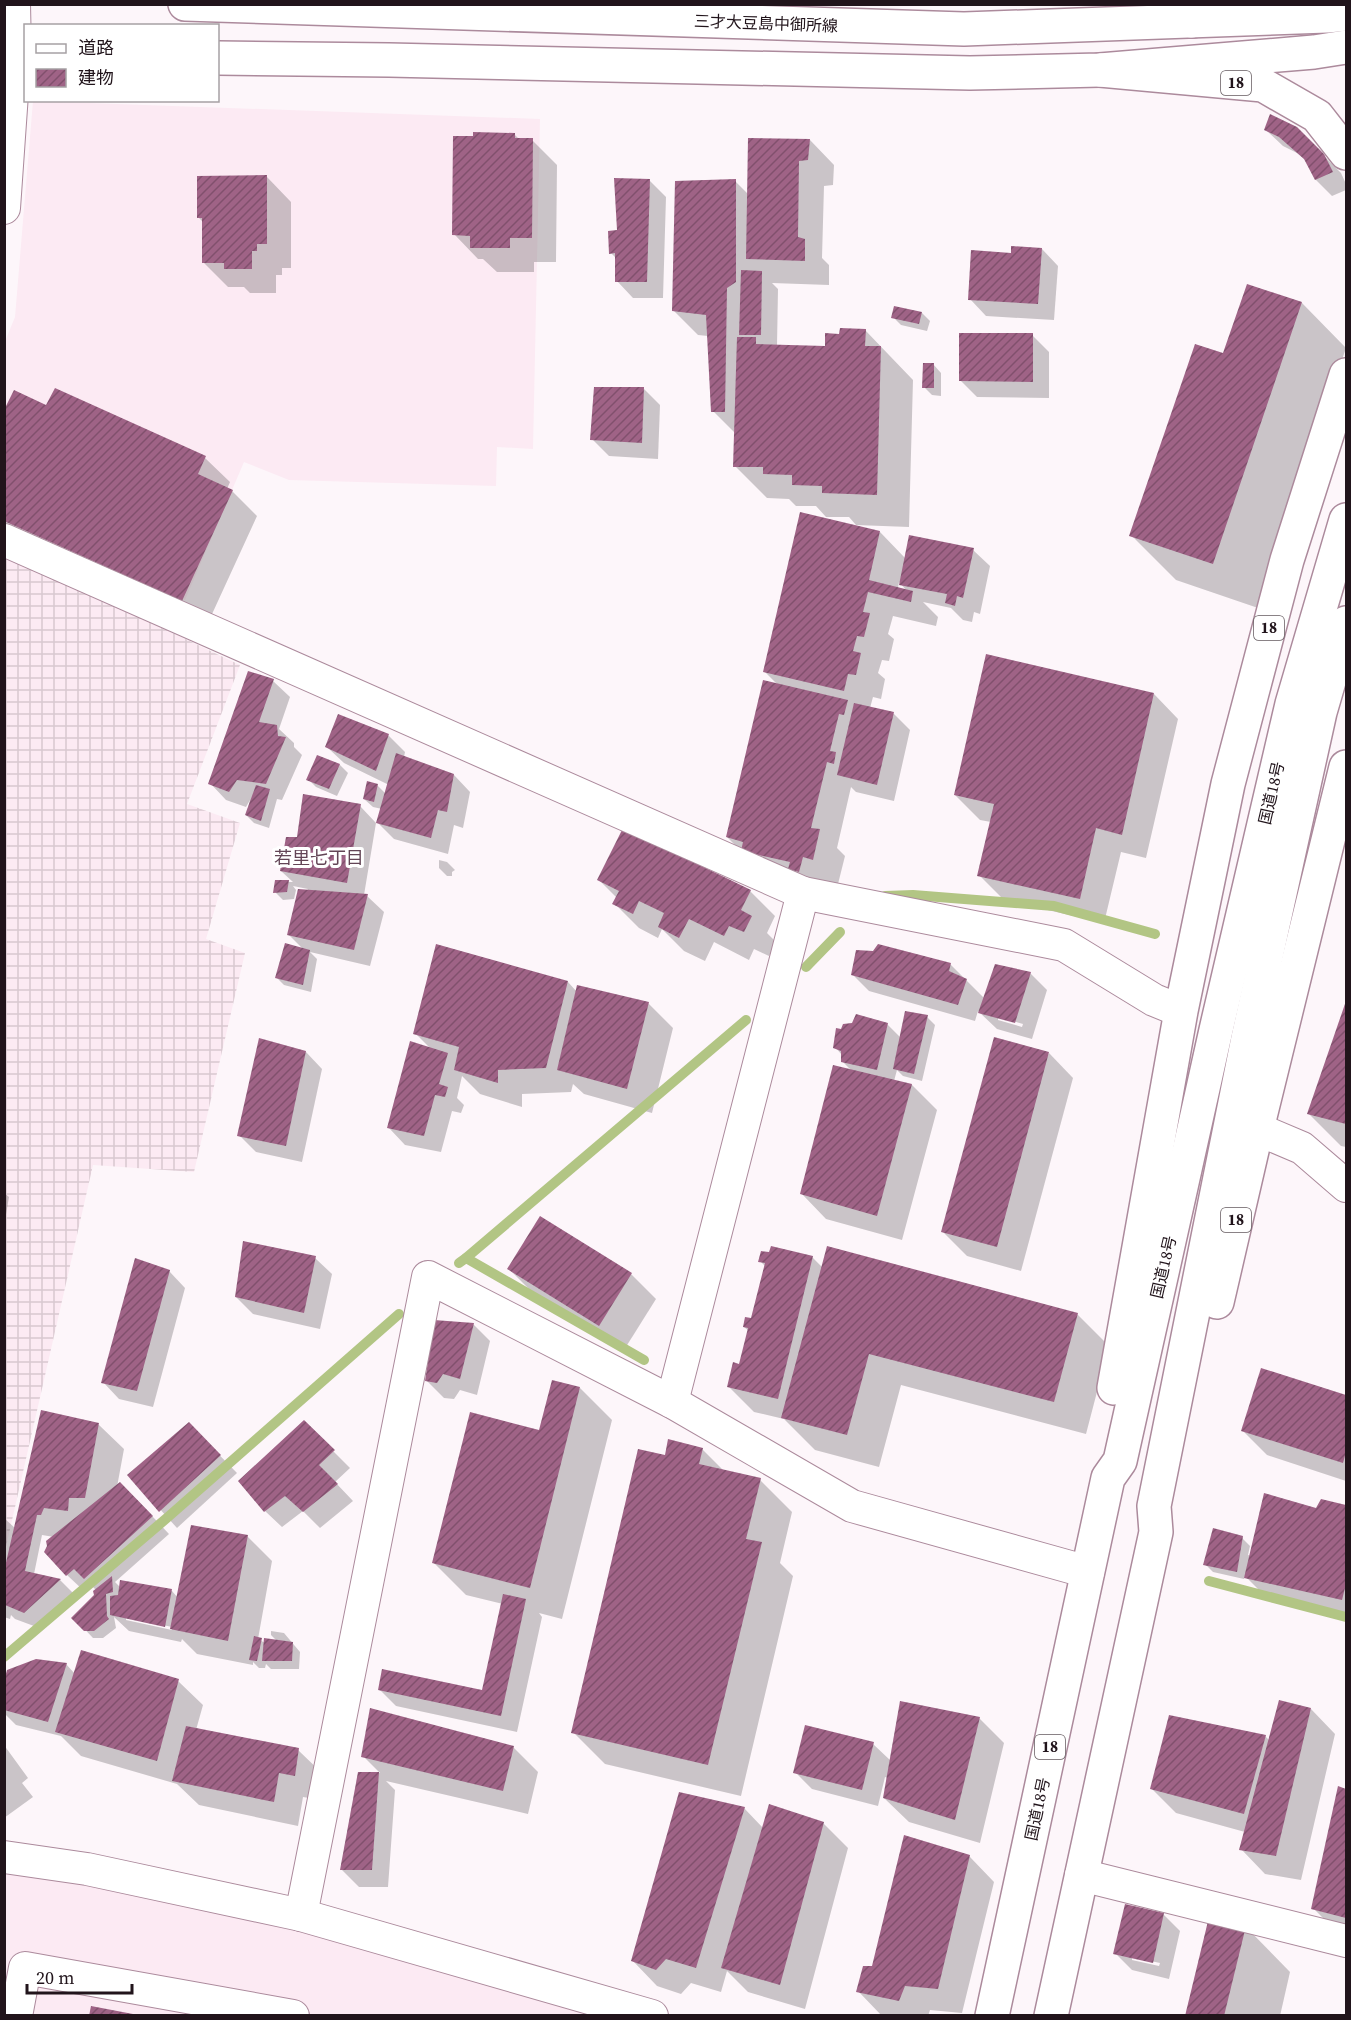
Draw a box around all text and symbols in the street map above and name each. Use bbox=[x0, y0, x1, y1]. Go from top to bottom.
street label: 三才大豆島中御所線 bbox=[694, 9, 838, 37]
legend bbox=[24, 24, 219, 102]
text: 道路 bbox=[78, 35, 114, 60]
text: 建物 bbox=[78, 65, 114, 90]
road number: 18 bbox=[1221, 71, 1251, 95]
road number: 18 bbox=[1254, 616, 1284, 640]
street label: 国道18号 bbox=[1253, 759, 1289, 827]
district label: 若里七丁目 bbox=[274, 845, 364, 870]
road number: 18 bbox=[1221, 1208, 1251, 1232]
street label: 国道18号 bbox=[1145, 1233, 1181, 1301]
road number: 18 bbox=[1035, 1735, 1065, 1759]
street label: 国道18号 bbox=[1020, 1775, 1054, 1843]
scale bar bbox=[27, 1957, 132, 1995]
text: 20 m bbox=[36, 1965, 74, 1990]

